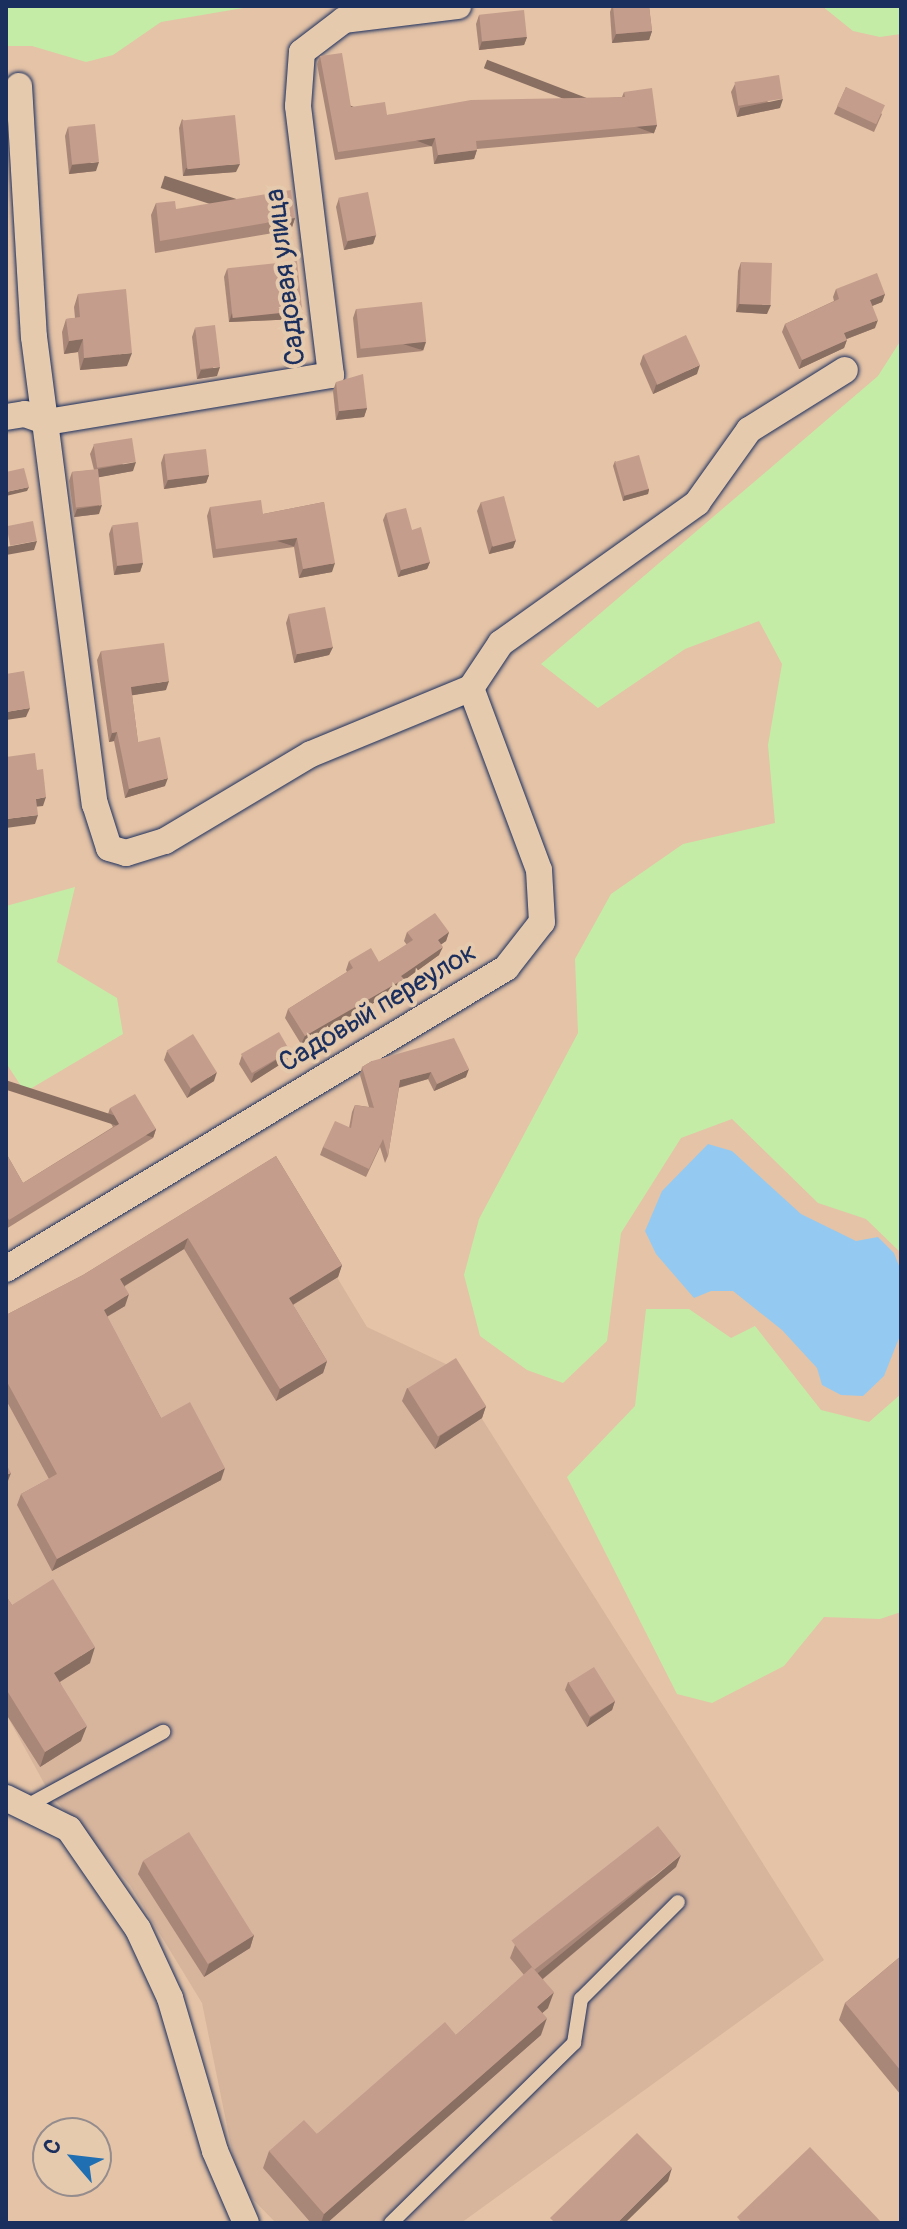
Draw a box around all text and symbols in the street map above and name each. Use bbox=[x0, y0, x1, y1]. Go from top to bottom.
street label: Садовая улица bbox=[258, 187, 314, 367]
street label: Садовый переулок bbox=[273, 936, 483, 1080]
north arrow bbox=[32, 2117, 112, 2197]
text: С bbox=[37, 2134, 68, 2159]

